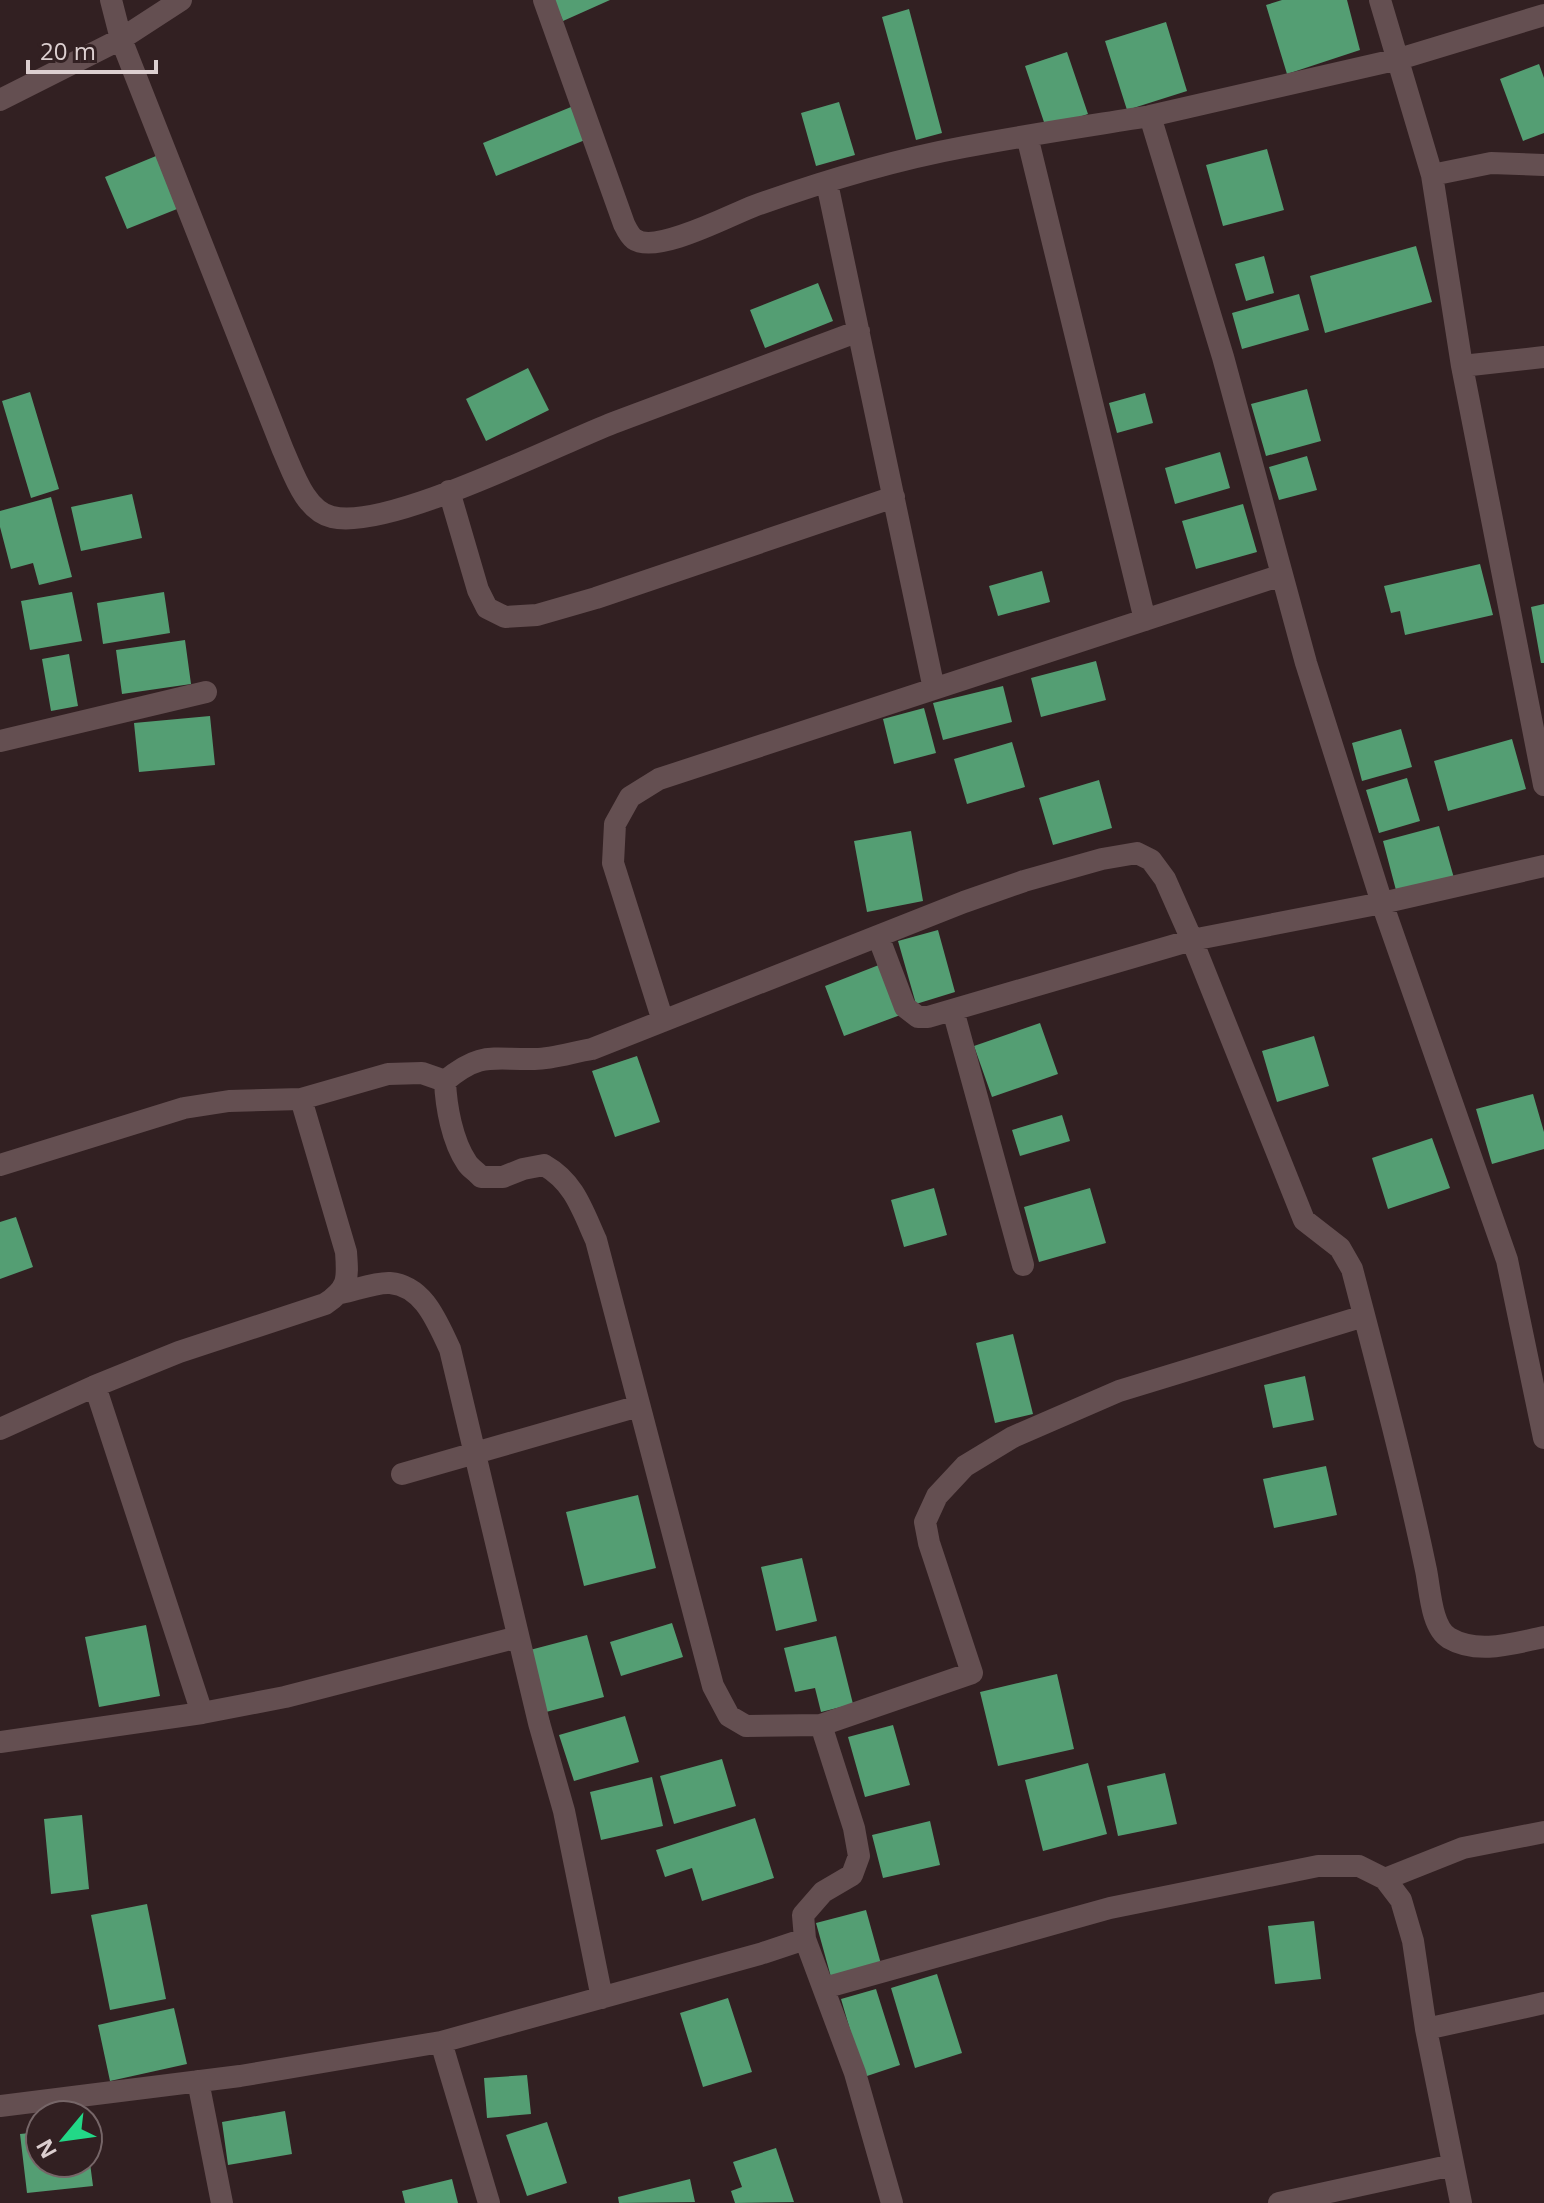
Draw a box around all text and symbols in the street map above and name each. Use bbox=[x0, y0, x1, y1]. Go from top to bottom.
scale bar bbox=[28, 24, 156, 74]
text: 20 m bbox=[40, 34, 96, 67]
north arrow bbox=[24, 2099, 104, 2179]
text: N bbox=[28, 2134, 63, 2164]

